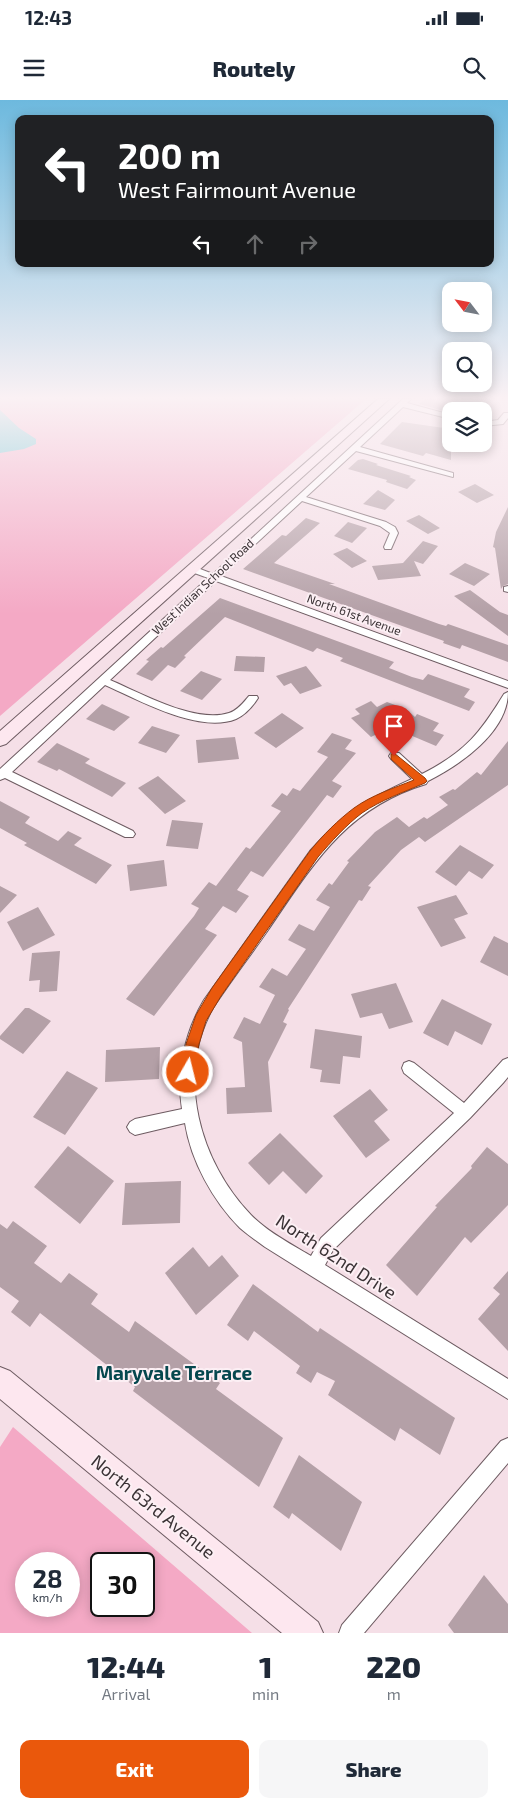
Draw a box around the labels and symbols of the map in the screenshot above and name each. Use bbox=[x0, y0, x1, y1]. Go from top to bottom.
north arrow bbox=[442, 282, 492, 332]
street label: West Indian School Road bbox=[149, 535, 256, 637]
street label: North 61st Avenue bbox=[305, 591, 403, 638]
pin bbox=[373, 705, 415, 756]
position arrow bbox=[161, 1045, 213, 1097]
street label: North 62nd Drive bbox=[272, 1209, 401, 1303]
district label: Maryvale Terrace bbox=[96, 1361, 253, 1385]
street label: North 63rd Avenue bbox=[87, 1450, 220, 1563]
speed limit sign: 30 bbox=[90, 1552, 155, 1617]

